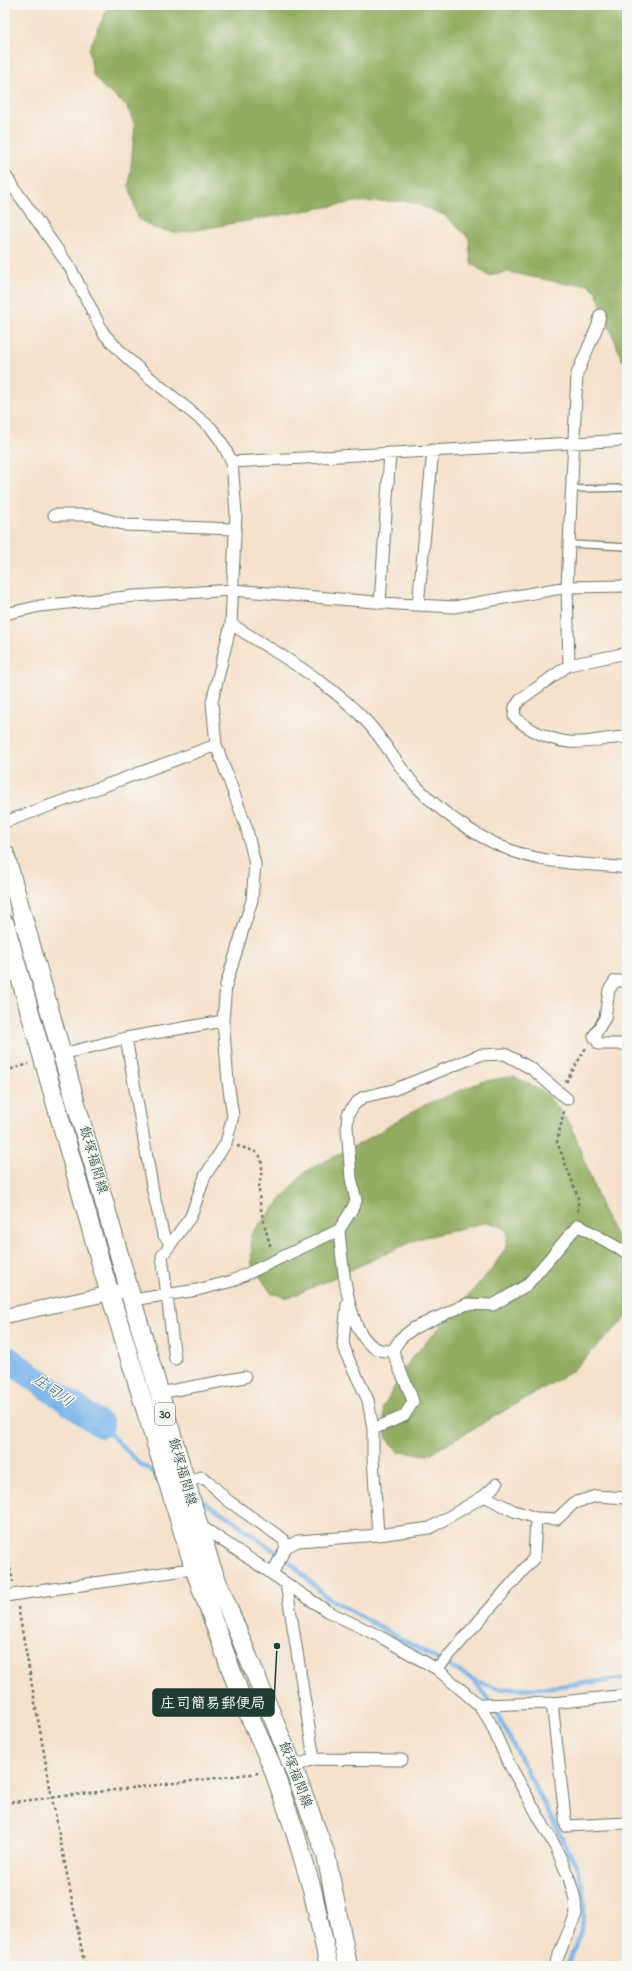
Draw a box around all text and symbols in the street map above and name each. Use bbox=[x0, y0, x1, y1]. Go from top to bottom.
street label: 飯塚福間線 bbox=[73, 1123, 113, 1197]
water label: 庄司川 bbox=[28, 1369, 78, 1413]
road number: 30 bbox=[155, 1403, 175, 1425]
street label: 飯塚福間線 bbox=[162, 1435, 202, 1509]
callout: 庄司簡易郵便局 bbox=[153, 1689, 274, 1716]
text: 庄司簡易郵便局 bbox=[160, 1693, 266, 1715]
street label: 飯塚福間線 bbox=[273, 1739, 317, 1811]

